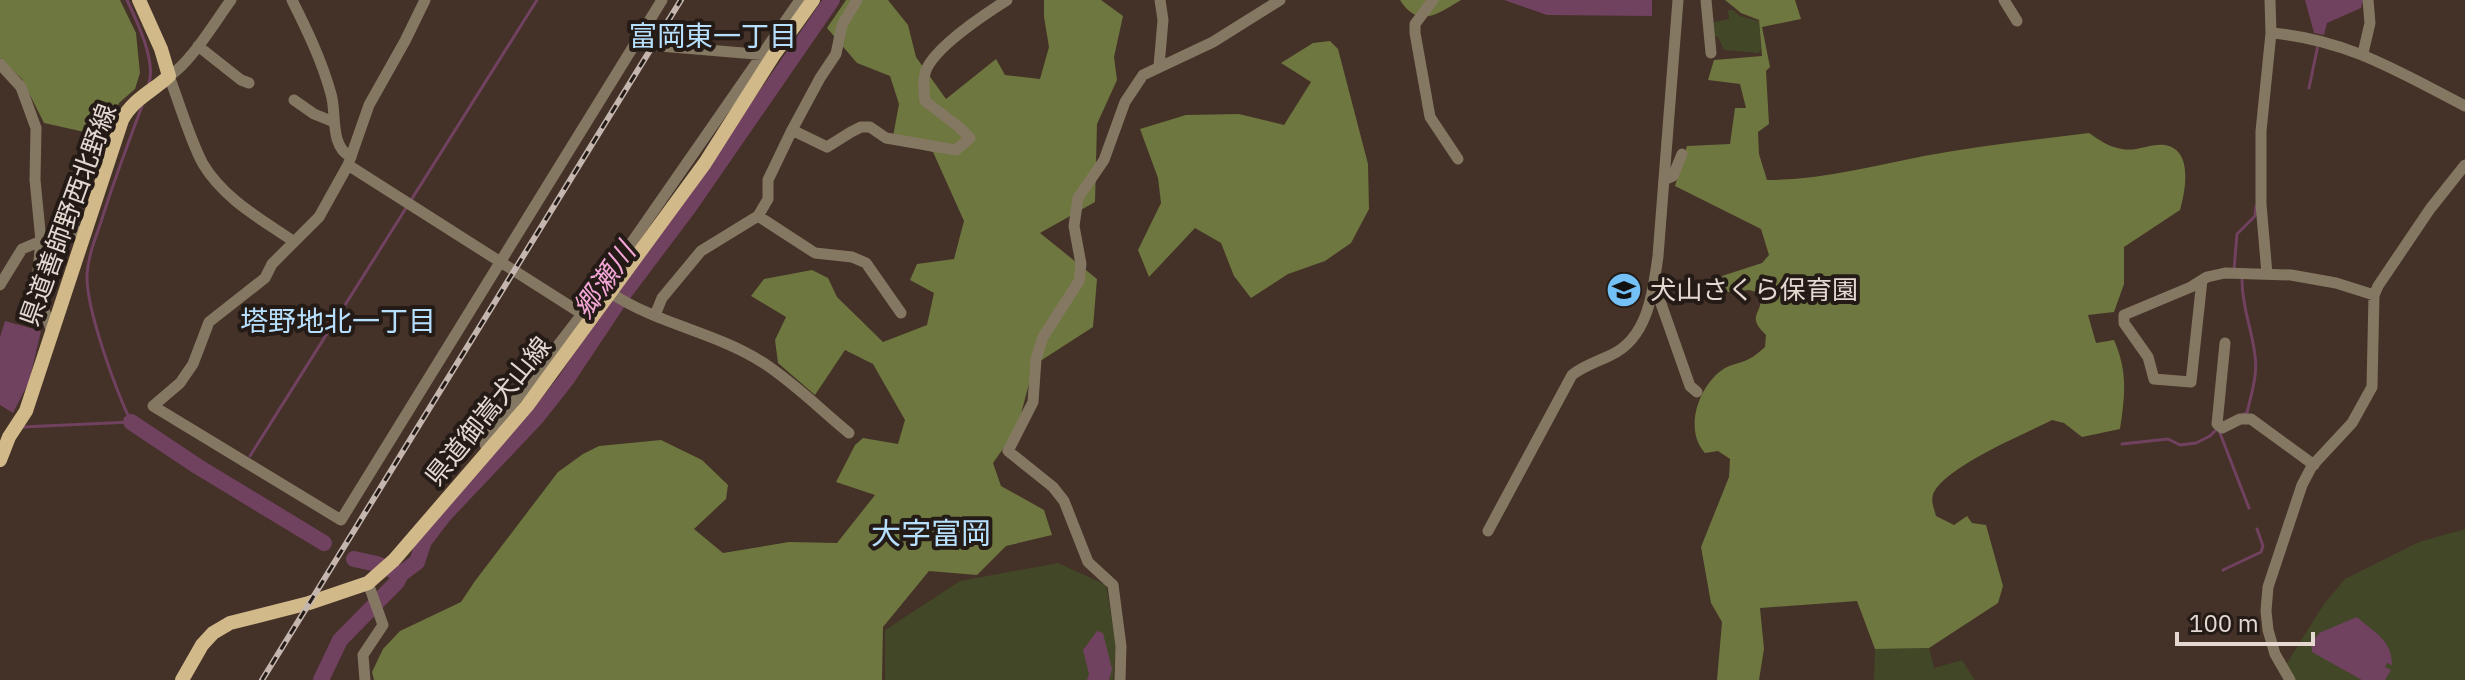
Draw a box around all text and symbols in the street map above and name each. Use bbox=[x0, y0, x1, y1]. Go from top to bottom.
district label: 富岡東一丁目 bbox=[629, 17, 797, 54]
street label: 県道善師野西北野線 bbox=[11, 99, 123, 330]
water label: 郷瀬川 bbox=[564, 232, 645, 325]
school or university icon: 犬山さくら保育園 bbox=[1605, 271, 1643, 309]
place label: 犬山さくら保育園 bbox=[1650, 272, 1858, 306]
district label: 塔野地北一丁目 bbox=[240, 302, 436, 339]
street label: 県道御嵩犬山線 bbox=[417, 329, 558, 492]
district label: 大字富岡 bbox=[871, 513, 991, 552]
scale bar bbox=[2177, 596, 2313, 646]
text: 100 m bbox=[2189, 607, 2259, 639]

